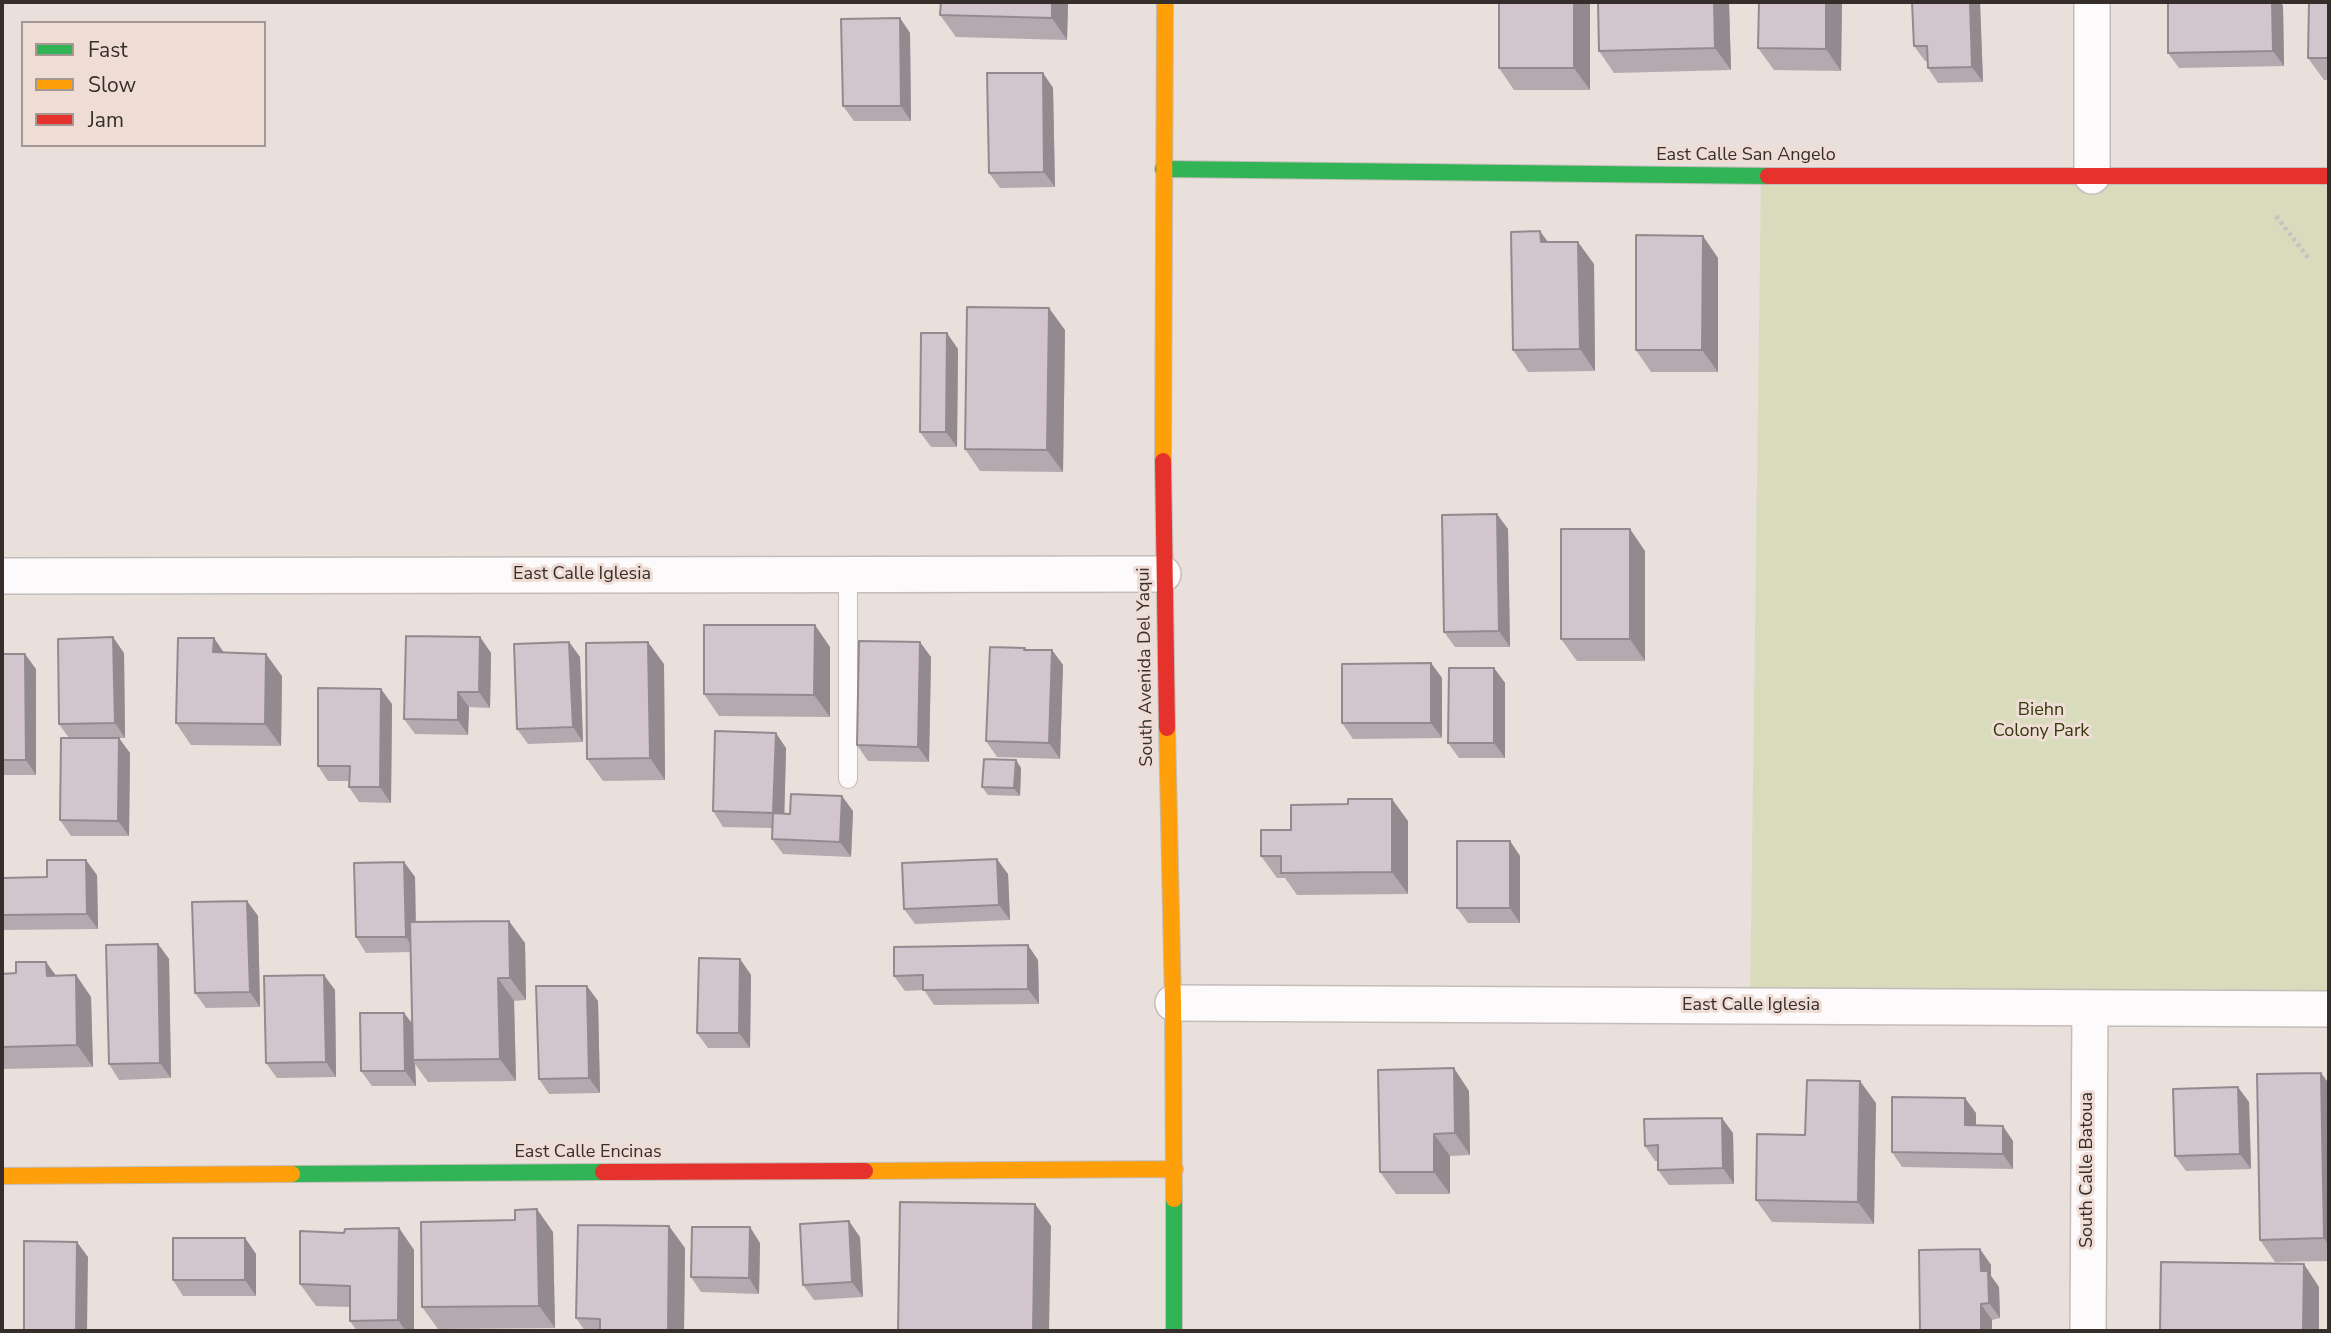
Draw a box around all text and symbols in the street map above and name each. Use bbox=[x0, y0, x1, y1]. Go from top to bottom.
legend bbox=[21, 21, 266, 147]
text: Fast bbox=[88, 36, 128, 64]
text: Slow bbox=[88, 71, 136, 99]
text: Jam bbox=[88, 106, 124, 134]
street label: East Calle San Angelo bbox=[1656, 145, 1836, 167]
street label: East Calle Iglesia bbox=[513, 564, 651, 586]
street label: South Avenida Del Yaqui bbox=[1133, 567, 1159, 767]
park label: Biehn Colony Park bbox=[1993, 700, 2089, 742]
street label: East Calle Iglesia bbox=[1682, 995, 1820, 1017]
street label: South Calle Batoua bbox=[2077, 1092, 2099, 1248]
street label: East Calle Encinas bbox=[514, 1142, 662, 1164]

